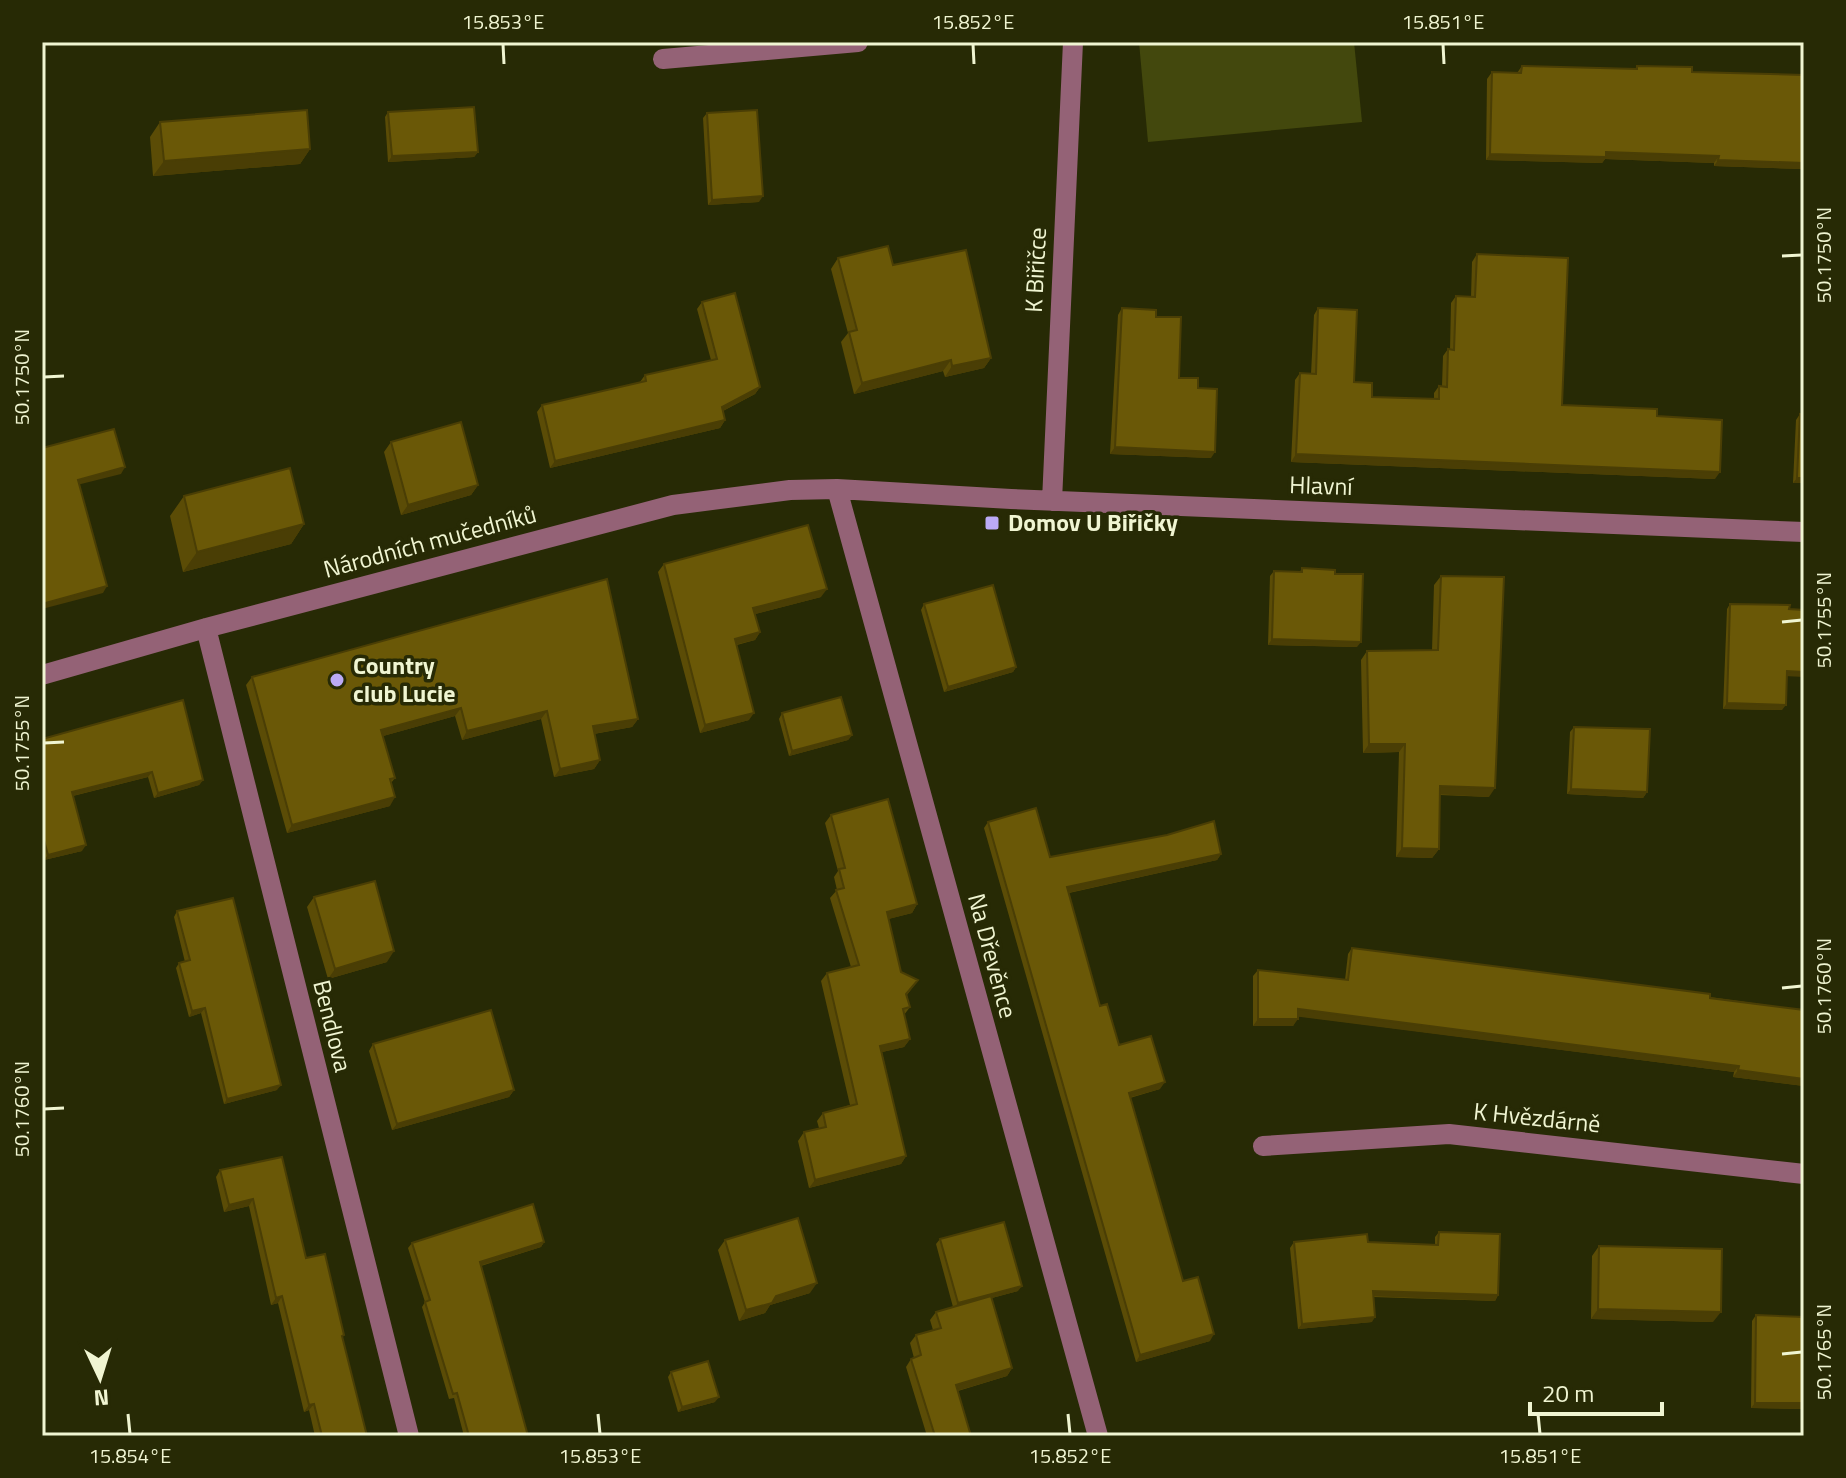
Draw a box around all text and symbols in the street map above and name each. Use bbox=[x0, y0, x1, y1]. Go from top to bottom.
text: 15.853°E bbox=[462, 6, 544, 37]
text: 15.852°E bbox=[932, 6, 1014, 37]
text: 15.851°E bbox=[1402, 6, 1484, 37]
text: 50.1750°N bbox=[1808, 207, 1839, 303]
street label: K Biřičce bbox=[1015, 226, 1055, 313]
text: 50.1750°N bbox=[6, 329, 37, 425]
street label: Hlavní bbox=[1289, 466, 1355, 504]
street label: Národních mučedníků bbox=[319, 495, 540, 587]
place label: Domov U Biřičky bbox=[1008, 504, 1178, 540]
marker: Domov U Biřičky bbox=[983, 514, 1001, 532]
text: 50.1755°N bbox=[1808, 572, 1839, 668]
place label: Country club Lucie bbox=[353, 647, 456, 711]
marker: Country club Lucie bbox=[328, 671, 346, 689]
text: 50.1755°N bbox=[6, 695, 37, 791]
street label: Na Dřevěnce bbox=[959, 889, 1027, 1022]
text: 50.1760°N bbox=[1808, 938, 1839, 1034]
street label: Bendlova bbox=[304, 976, 362, 1076]
text: 50.1760°N bbox=[6, 1061, 37, 1157]
street label: K Hvězdárně bbox=[1472, 1092, 1602, 1142]
text: 50.1765°N bbox=[1808, 1304, 1839, 1400]
north arrow bbox=[60, 1338, 140, 1418]
scale bar bbox=[1530, 1366, 1662, 1416]
text: 20 m bbox=[1542, 1375, 1594, 1411]
text: N bbox=[93, 1380, 110, 1415]
text: 15.854°E bbox=[89, 1440, 171, 1471]
text: 15.853°E bbox=[559, 1440, 641, 1471]
text: 15.852°E bbox=[1029, 1440, 1111, 1471]
text: 15.851°E bbox=[1499, 1440, 1581, 1471]

